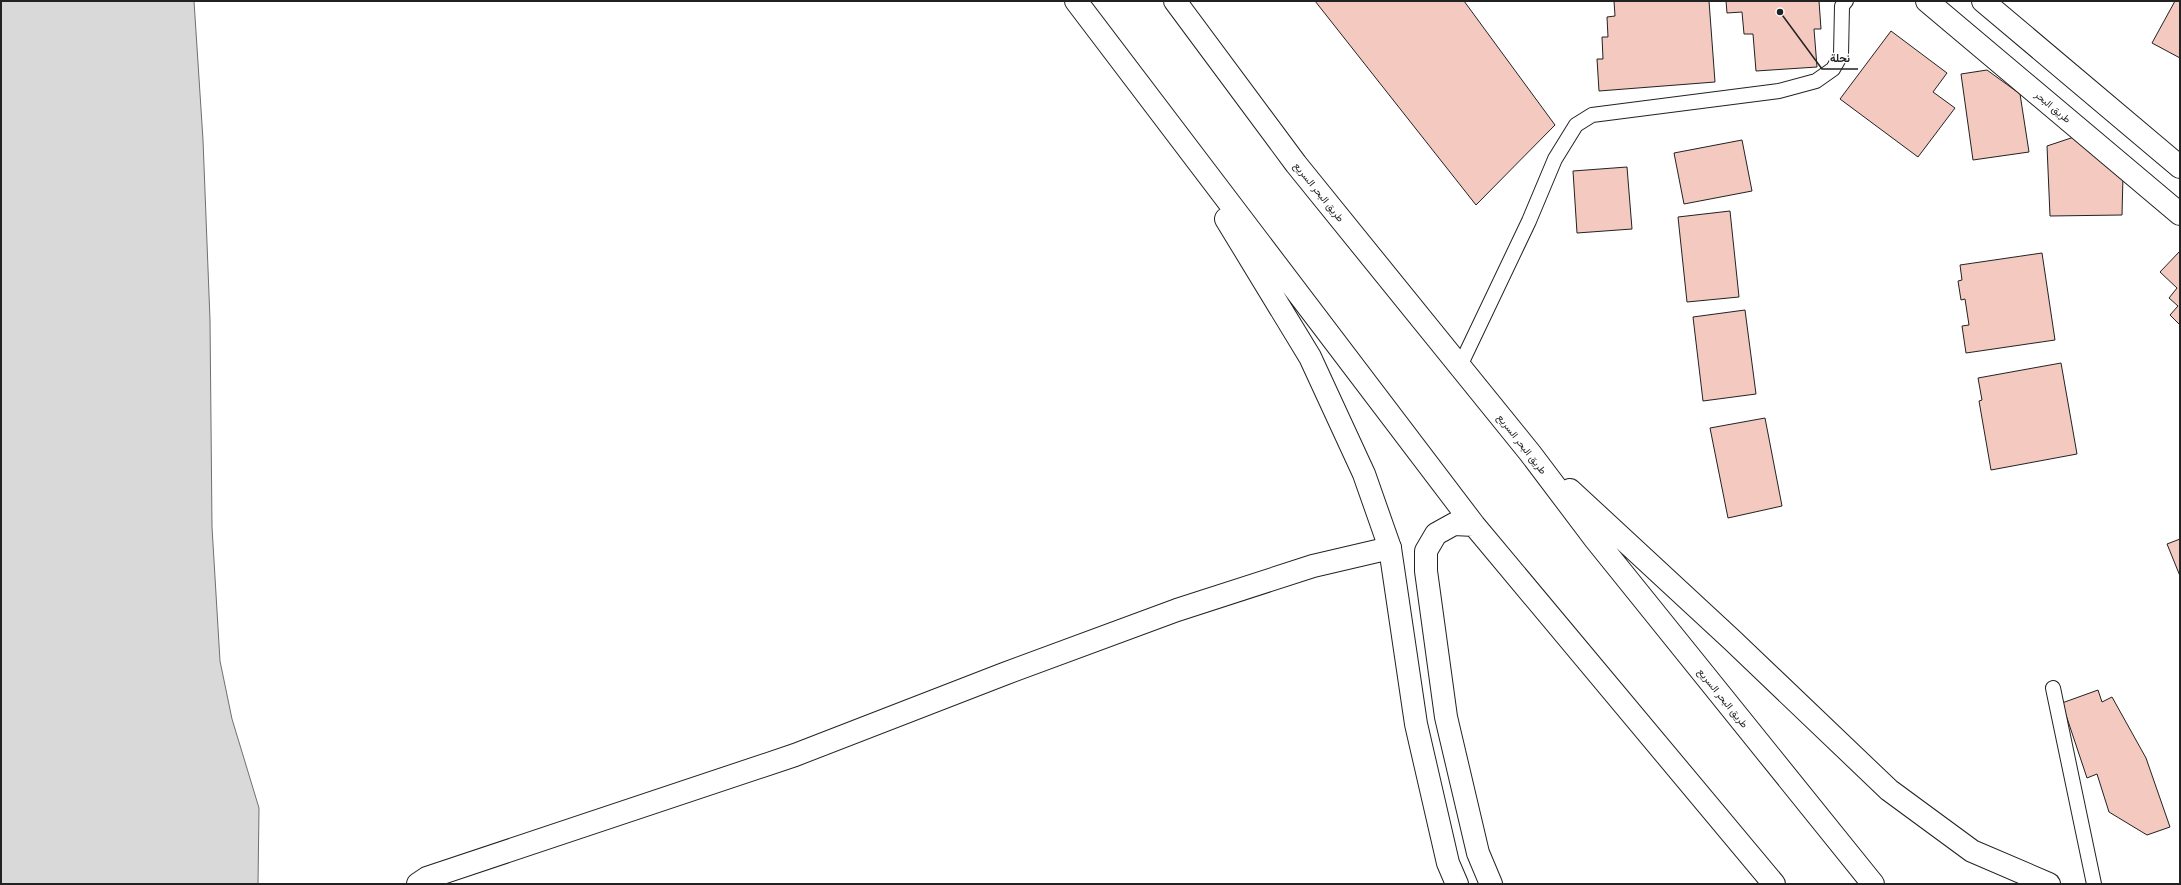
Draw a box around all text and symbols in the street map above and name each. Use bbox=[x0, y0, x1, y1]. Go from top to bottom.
callout: نحلة bbox=[1822, 46, 1858, 69]
text: نحلة bbox=[1830, 51, 1850, 65]
street label: طريق البحر bbox=[2032, 88, 2074, 126]
street label: طريق البحر السريع bbox=[1291, 160, 1347, 225]
street label: طريق البحر السريع bbox=[1494, 411, 1550, 477]
street label: طريق البحر السريع bbox=[1695, 666, 1751, 731]

